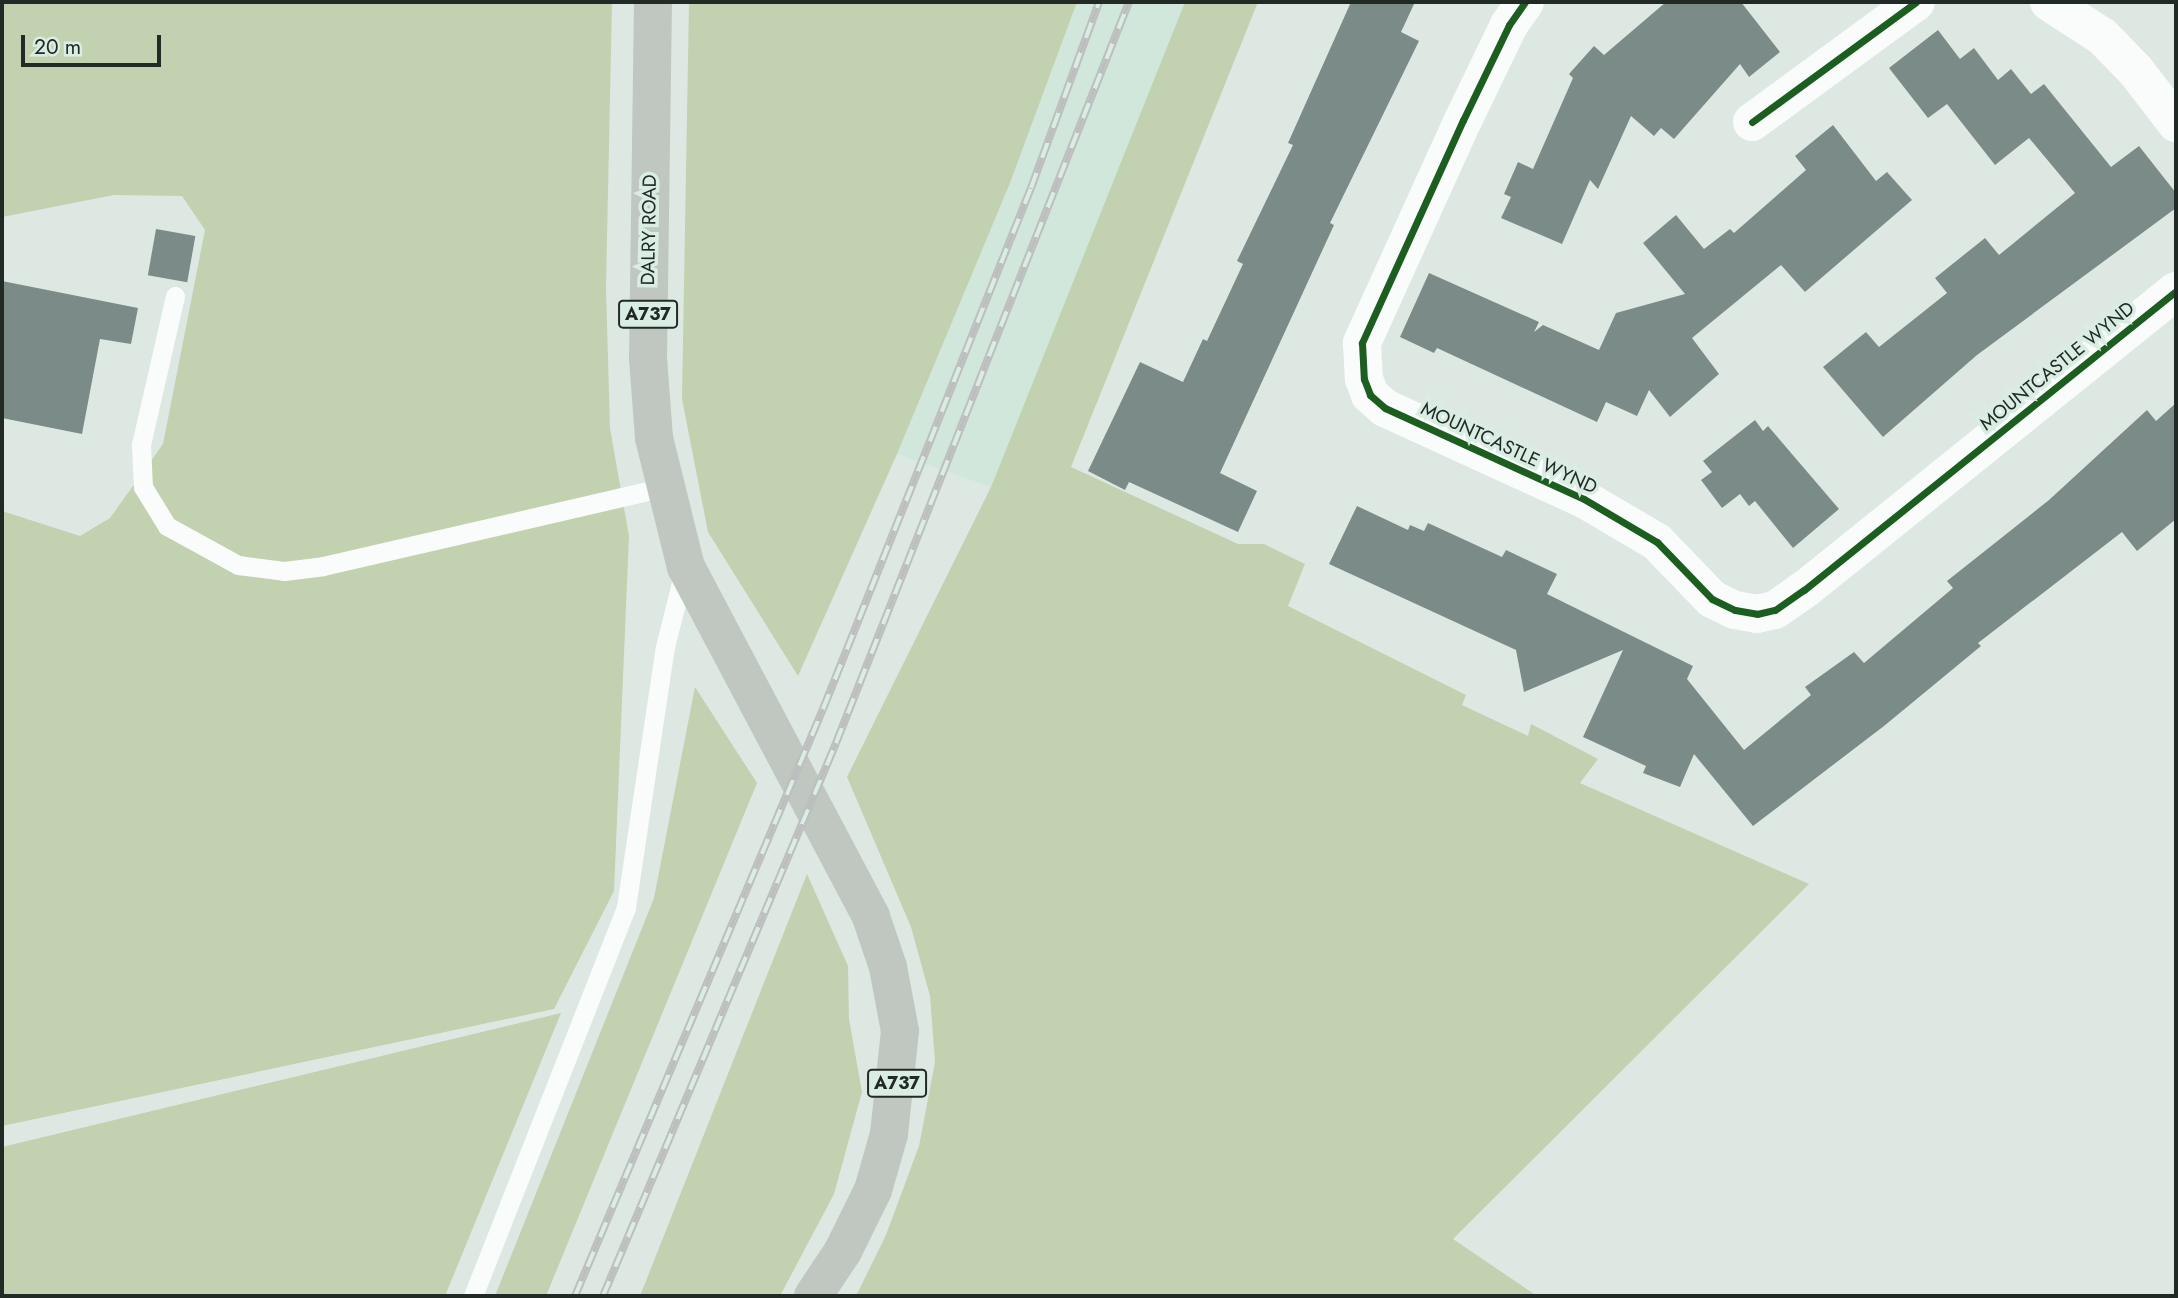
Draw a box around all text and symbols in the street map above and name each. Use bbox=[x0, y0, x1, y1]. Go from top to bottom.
scale bar bbox=[24, 21, 164, 65]
text: 20 m bbox=[34, 32, 81, 62]
street label: DALRY ROAD bbox=[637, 174, 661, 286]
street label: MOUNTCASTLE WYND bbox=[1975, 297, 2139, 435]
road number: A737 bbox=[616, 300, 680, 328]
street label: MOUNTCASTLE WYND bbox=[1417, 397, 1601, 499]
road number: A737 bbox=[866, 1068, 928, 1098]

